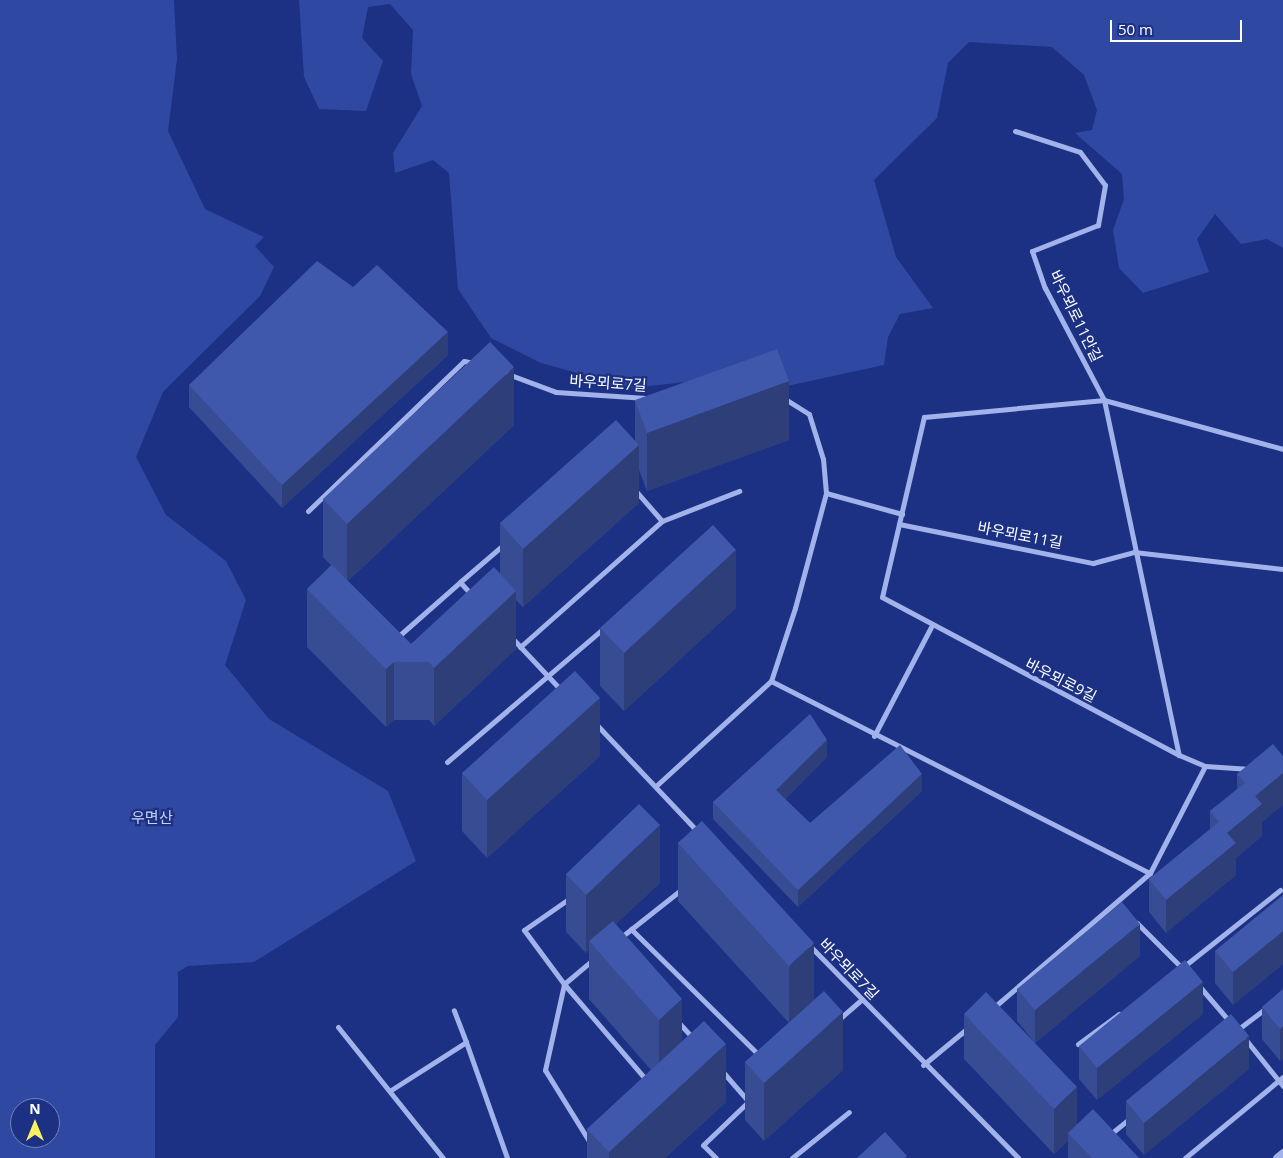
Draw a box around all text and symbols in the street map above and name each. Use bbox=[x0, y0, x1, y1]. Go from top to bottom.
scale bar bbox=[1113, 10, 1246, 42]
text: 50 m bbox=[1118, 19, 1153, 39]
street label: 바우뫼로11안길 bbox=[1046, 267, 1106, 365]
street label: 바우뫼로7길 bbox=[569, 371, 647, 395]
street label: 바우뫼로11길 bbox=[976, 518, 1064, 552]
street label: 바우뫼로9길 bbox=[1022, 654, 1100, 706]
park label: 우면산 bbox=[131, 809, 173, 827]
street label: 바우뫼로7길 bbox=[816, 935, 882, 1003]
north arrow bbox=[10, 1098, 60, 1148]
text: N bbox=[29, 1099, 41, 1118]

